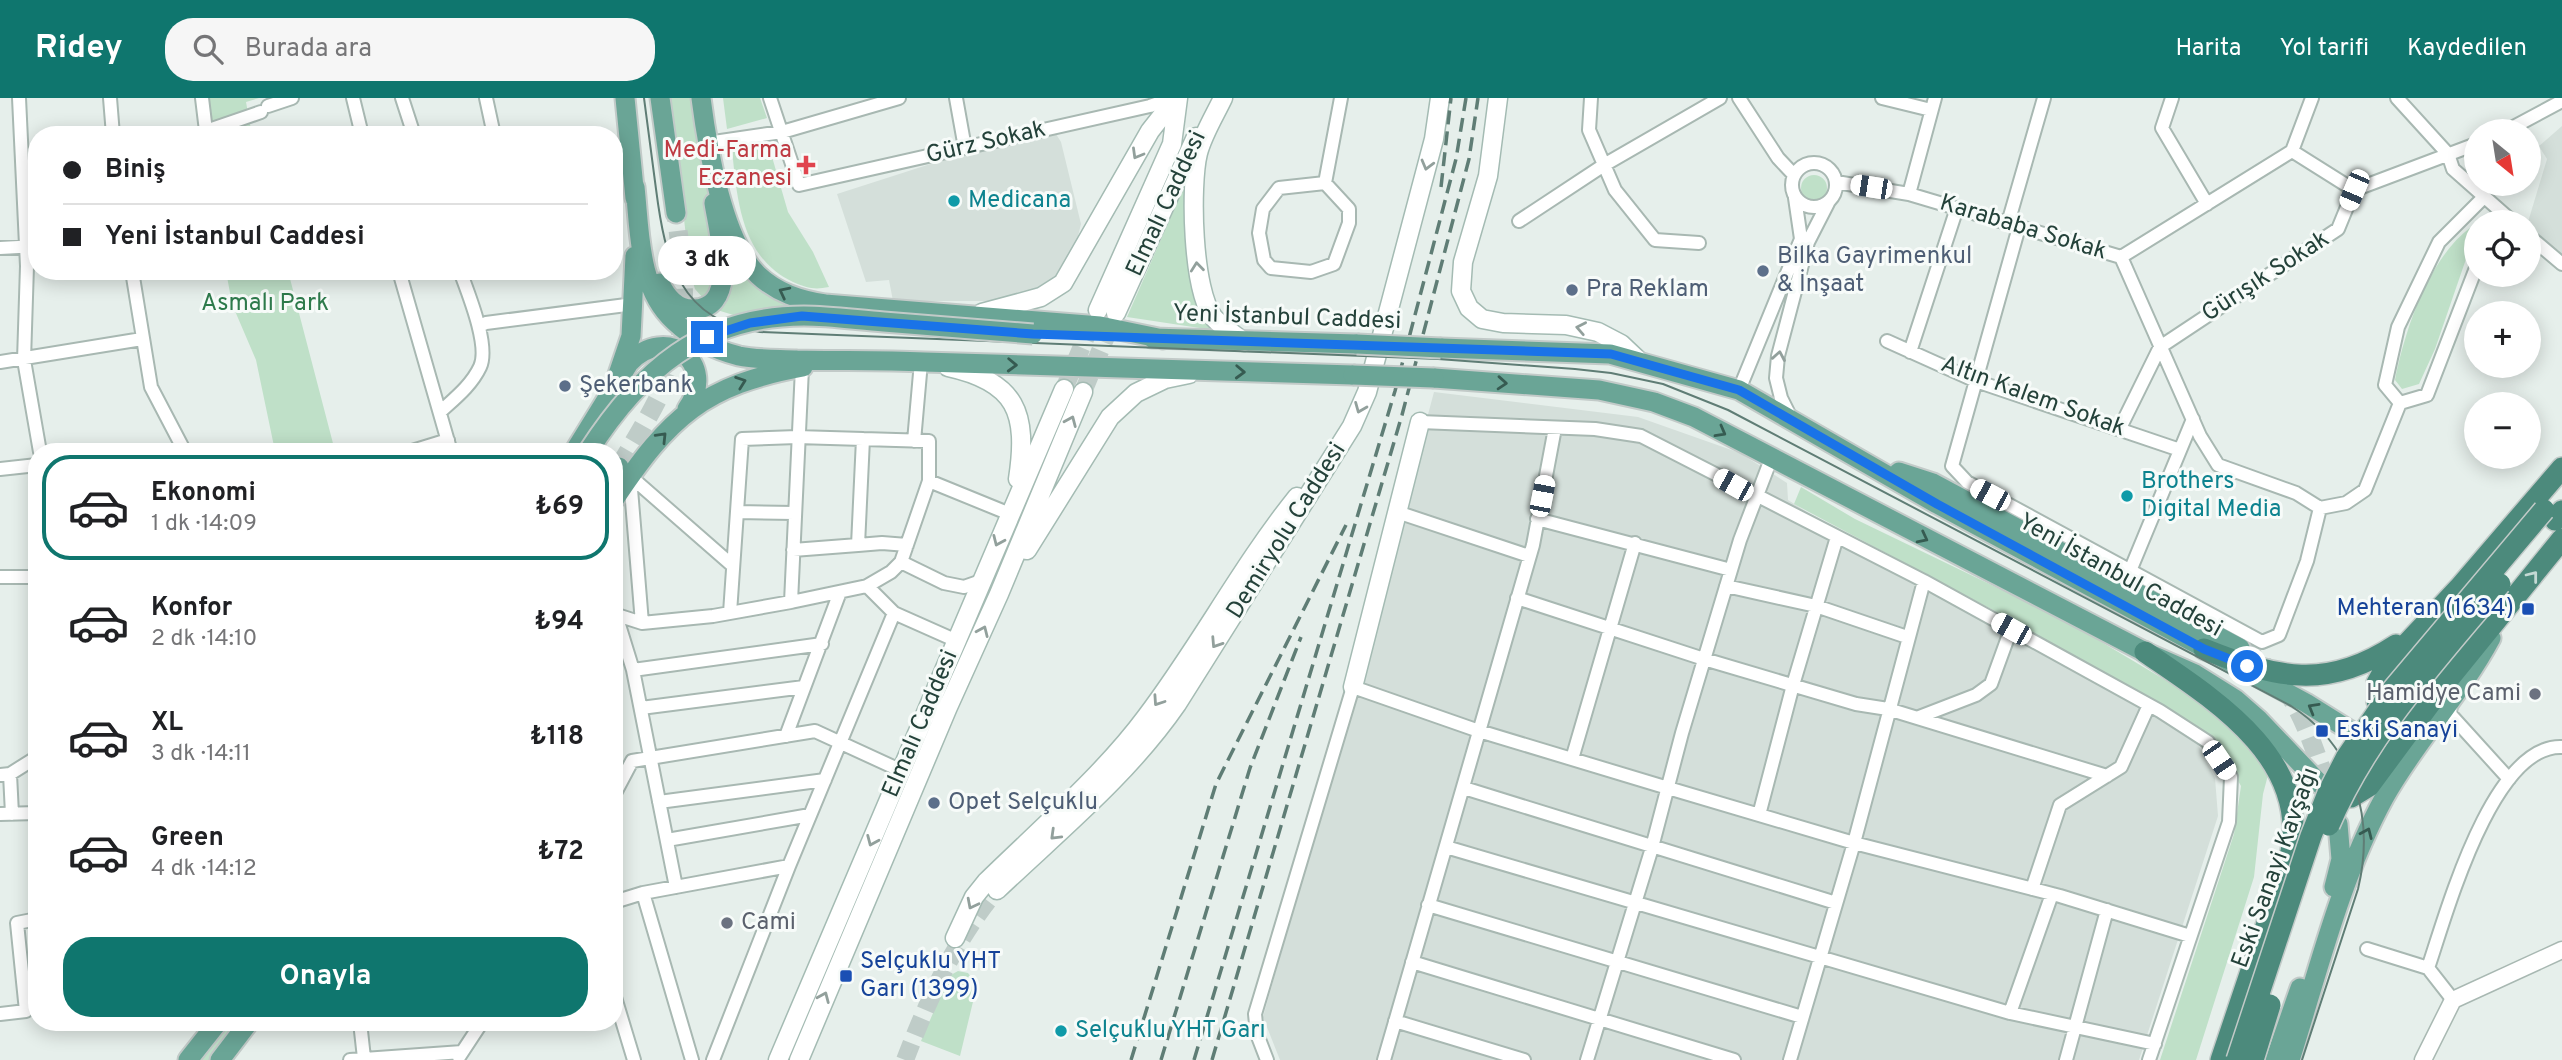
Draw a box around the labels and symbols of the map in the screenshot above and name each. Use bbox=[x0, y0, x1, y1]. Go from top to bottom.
street label: Gürz Sokak bbox=[923, 115, 1049, 171]
north arrow bbox=[2464, 119, 2541, 196]
street label: Elmalı Caddesi bbox=[1120, 126, 1214, 282]
place label: Medi-Farma Eczanesi bbox=[664, 136, 792, 194]
one-way arrow bbox=[1132, 146, 1145, 159]
marker: Medi-Farma Eczanesi bbox=[798, 157, 814, 173]
one-way arrow bbox=[1421, 159, 1435, 171]
car bbox=[2337, 167, 2372, 213]
car bbox=[1849, 173, 1894, 201]
place label: Medicana bbox=[968, 186, 1071, 216]
street label: Karababa Sokak bbox=[1936, 188, 2110, 268]
marker: Medicana bbox=[946, 193, 962, 209]
street label: Gürışık Sokak bbox=[2197, 225, 2335, 329]
callout: 3 dk bbox=[658, 236, 756, 285]
place label: Bilka Gayrimenkul & İnşaat bbox=[1777, 242, 1972, 300]
one-way arrow bbox=[1190, 261, 1205, 273]
marker: Bilka Gayrimenkul & İnşaat bbox=[1755, 263, 1771, 279]
place label: Pra Reklam bbox=[1586, 275, 1709, 305]
marker: Pra Reklam bbox=[1564, 282, 1580, 298]
one-way arrow bbox=[778, 286, 791, 300]
park label: Asmalı Park bbox=[201, 289, 329, 319]
street label: Yeni İstanbul Caddesi bbox=[1172, 298, 1402, 337]
route end bbox=[691, 321, 723, 353]
one-way arrow bbox=[1575, 322, 1587, 337]
one-way arrow bbox=[1771, 350, 1786, 362]
street label: Altın Kalem Sokak bbox=[1936, 350, 2130, 444]
one-way arrow bbox=[1007, 357, 1018, 372]
one-way arrow bbox=[1235, 364, 1245, 380]
place label: Şekerbank bbox=[579, 371, 693, 401]
one-way arrow bbox=[1497, 375, 1508, 390]
one-way arrow bbox=[735, 376, 747, 390]
marker: Şekerbank bbox=[557, 378, 573, 394]
one-way arrow bbox=[1355, 401, 1369, 413]
one-way arrow bbox=[1063, 416, 1077, 428]
one-way arrow bbox=[1714, 424, 1726, 437]
one-way arrow bbox=[653, 432, 666, 445]
street label: Demiryolu Caddesi bbox=[1221, 437, 1353, 625]
car bbox=[1710, 466, 1757, 504]
place label: Brothers Digital Media bbox=[2141, 467, 2281, 525]
car bbox=[1528, 473, 1557, 519]
car bbox=[1967, 476, 2014, 514]
marker: Brothers Digital Media bbox=[2119, 488, 2135, 504]
street label: Yeni İstanbul Caddesi bbox=[2013, 507, 2228, 645]
one-way arrow bbox=[1916, 529, 1928, 543]
one-way arrow bbox=[992, 534, 1006, 547]
one-way arrow bbox=[2524, 572, 2537, 584]
place label: Mehteran (1634) bbox=[2337, 594, 2514, 624]
marker: Mehteran (1634) bbox=[2520, 601, 2536, 617]
car bbox=[1988, 610, 2035, 648]
one-way arrow bbox=[975, 625, 989, 638]
one-way arrow bbox=[1211, 635, 1224, 648]
street label: Elmalı Caddesi bbox=[876, 646, 966, 802]
route start bbox=[2231, 650, 2263, 682]
place label: Hamidye Cami bbox=[2366, 679, 2521, 709]
marker: Hamidye Cami bbox=[2527, 686, 2543, 702]
one-way arrow bbox=[1153, 693, 1166, 706]
one-way arrow bbox=[2307, 703, 2320, 716]
place label: Eski Sanayi bbox=[2336, 716, 2458, 746]
marker: Eski Sanayi bbox=[2314, 723, 2330, 739]
car bbox=[2199, 737, 2240, 783]
street label: Eski Sanayi Kavşağı bbox=[2226, 764, 2326, 972]
place label: Opet Selçuklu bbox=[948, 788, 1098, 818]
marker: Opet Selçuklu bbox=[926, 795, 942, 811]
one-way arrow bbox=[1050, 827, 1063, 840]
one-way arrow bbox=[2359, 828, 2373, 840]
one-way arrow bbox=[866, 834, 880, 846]
one-way arrow bbox=[966, 897, 980, 909]
place label: Cami bbox=[741, 908, 796, 938]
marker: Cami bbox=[719, 915, 735, 931]
place label: Selçuklu YHT Garı (1399) bbox=[860, 947, 1001, 1005]
marker: Selçuklu YHT Garı (1399) bbox=[838, 968, 854, 984]
one-way arrow bbox=[816, 992, 830, 1004]
place label: Selçuklu YHT Garı bbox=[1075, 1016, 1266, 1046]
marker: Selçuklu YHT Garı bbox=[1053, 1023, 1069, 1039]

